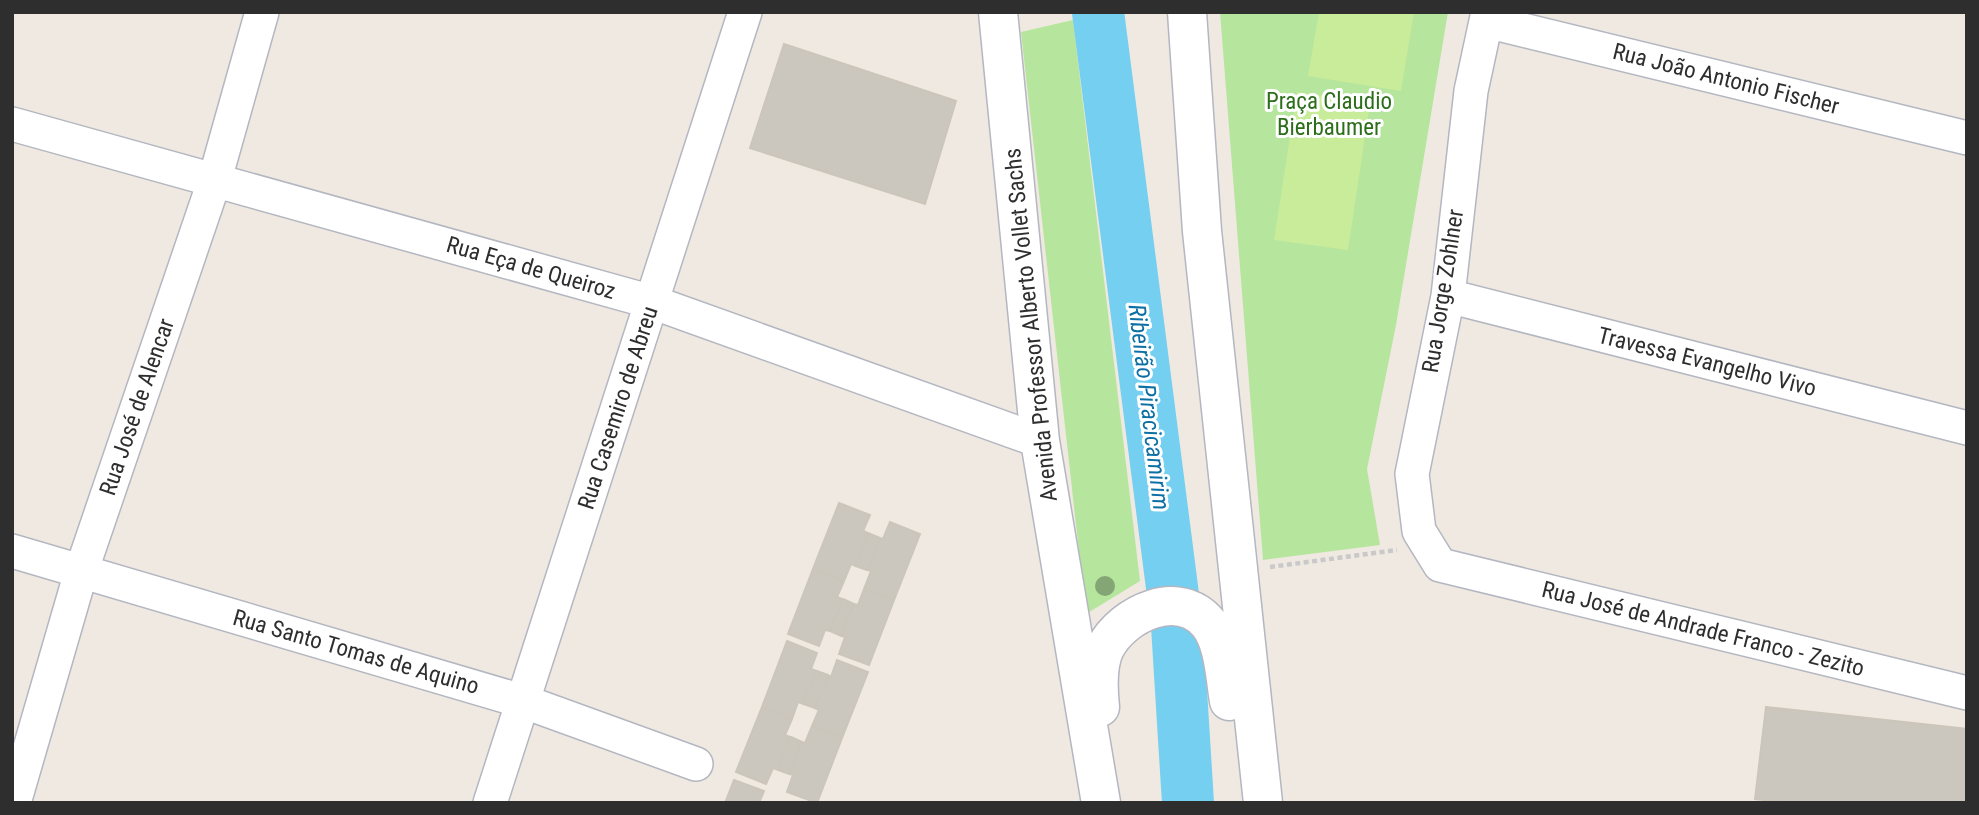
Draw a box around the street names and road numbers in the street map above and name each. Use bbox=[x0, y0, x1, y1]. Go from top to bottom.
street label: Rua João Antonio Fischer bbox=[1610, 38, 1842, 120]
street label: Avenida Professor Alberto Vollet Sachs bbox=[999, 147, 1063, 503]
street label: Rua Jorge Zohlner bbox=[1417, 207, 1469, 375]
street label: Rua Eça de Queiroz bbox=[443, 231, 619, 305]
street label: Rua Casemiro de Abreu bbox=[572, 303, 664, 513]
street label: Rua José de Alencar bbox=[94, 315, 180, 499]
street label: Travessa Evangelho Vivo bbox=[1595, 322, 1819, 402]
street label: Rua José de Andrade Franco - Zezito bbox=[1539, 576, 1867, 682]
street label: Rua Santo Tomas de Aquino bbox=[230, 604, 482, 700]

